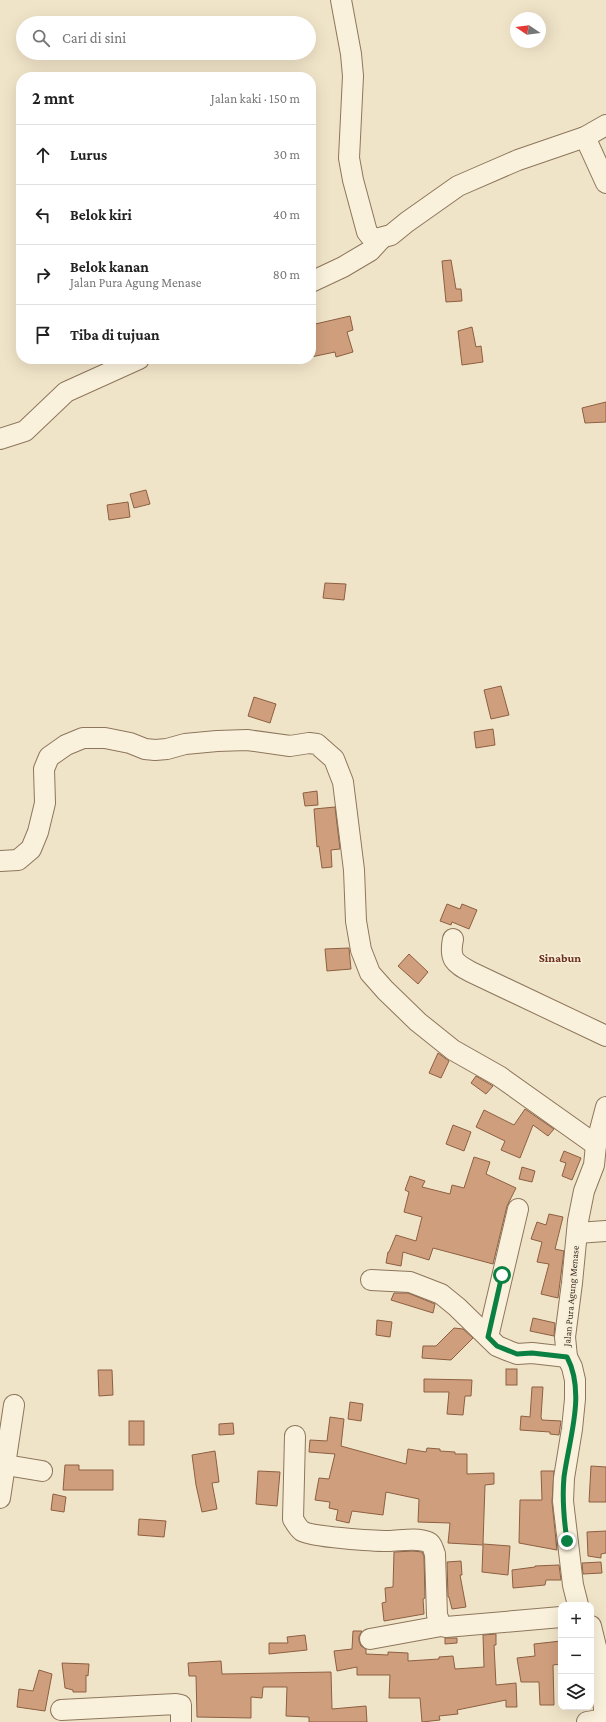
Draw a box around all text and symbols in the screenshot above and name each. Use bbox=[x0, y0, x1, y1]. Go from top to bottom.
north arrow bbox=[510, 12, 546, 48]
search box bbox=[16, 16, 316, 60]
icon: search bbox=[30, 27, 52, 49]
text: Cari di sini bbox=[62, 30, 126, 46]
text: 2 mnt bbox=[32, 89, 74, 108]
text: Jalan kaki · 150 m bbox=[211, 91, 300, 106]
icon: ahead bbox=[32, 144, 54, 166]
text: Lurus bbox=[70, 147, 107, 163]
text: 30 m bbox=[274, 147, 300, 162]
icon: left bbox=[32, 204, 54, 226]
text: Belok kiri bbox=[70, 207, 132, 223]
text: 40 m bbox=[273, 207, 300, 222]
text: Belok kanan bbox=[70, 259, 149, 275]
icon: right bbox=[32, 264, 54, 286]
text: 80 m bbox=[273, 267, 300, 282]
text: Jalan Pura Agung Menase bbox=[70, 275, 202, 290]
icon: arrive bbox=[32, 324, 54, 346]
text: Tiba di tujuan bbox=[70, 327, 160, 343]
district label: Sinabun bbox=[539, 951, 581, 965]
street label: Jalan Pura Agung Menase bbox=[561, 1245, 581, 1348]
route start bbox=[493, 1266, 511, 1284]
route end bbox=[558, 1532, 576, 1550]
map controls bbox=[558, 1602, 594, 1710]
button: + bbox=[558, 1602, 594, 1638]
button: − bbox=[558, 1638, 594, 1674]
button: layers bbox=[558, 1674, 594, 1710]

